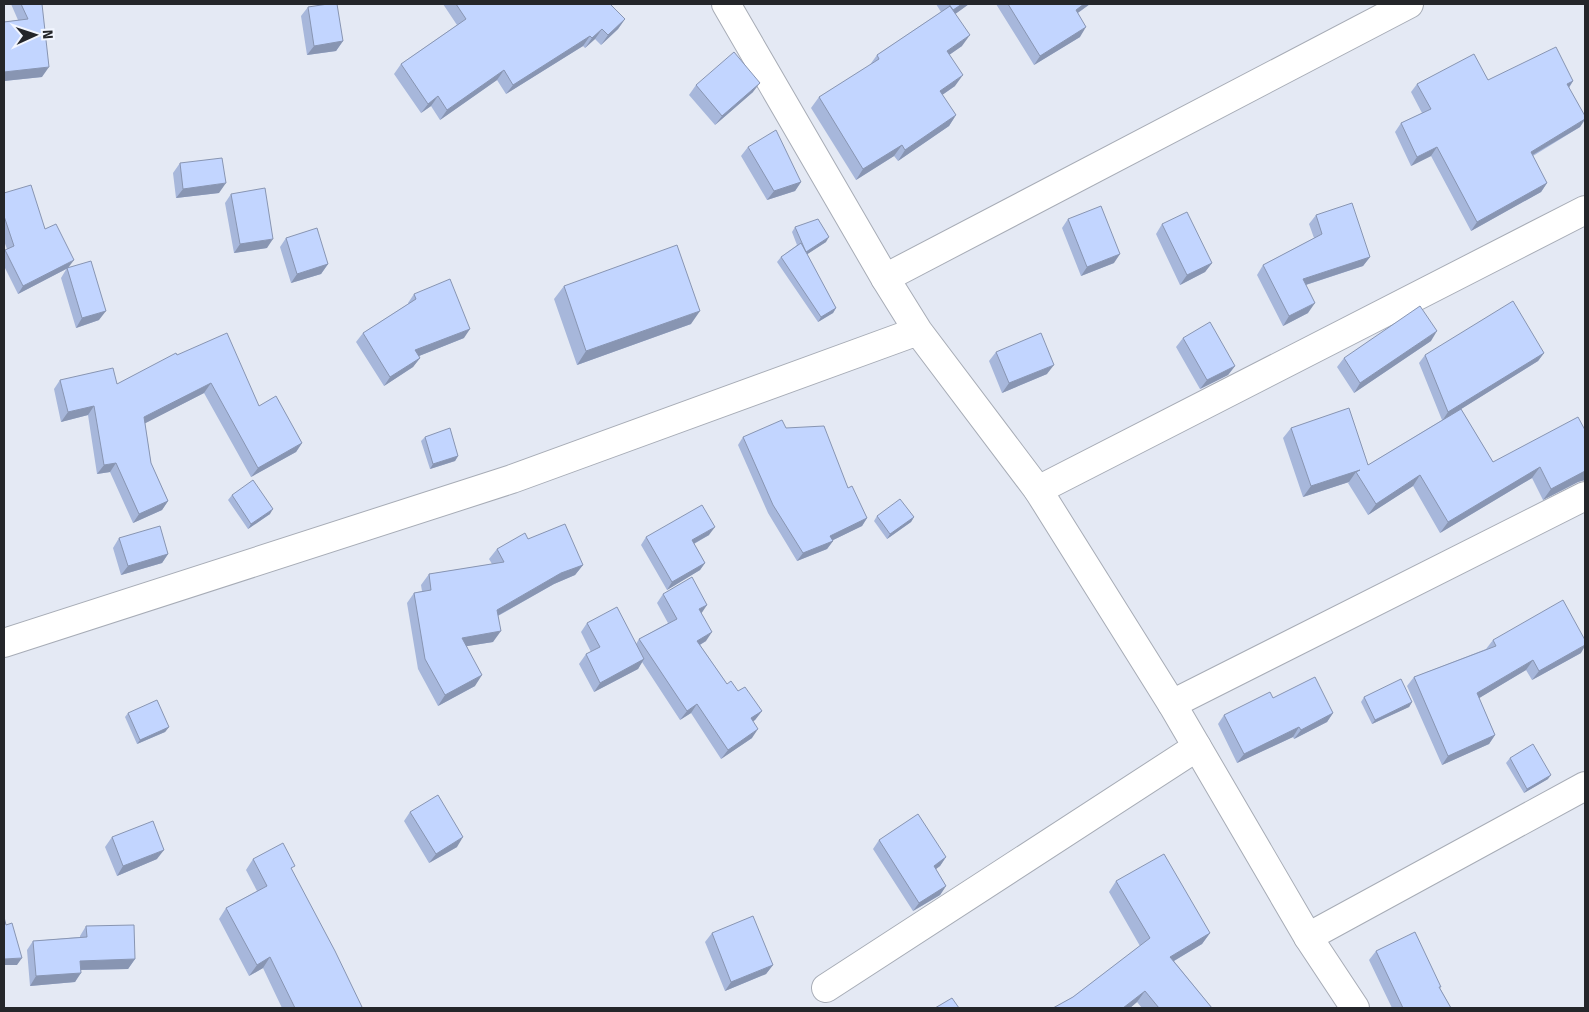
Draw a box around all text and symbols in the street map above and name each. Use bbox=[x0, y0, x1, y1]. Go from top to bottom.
north arrow bbox=[10, 10, 60, 60]
text: N bbox=[39, 29, 56, 39]

